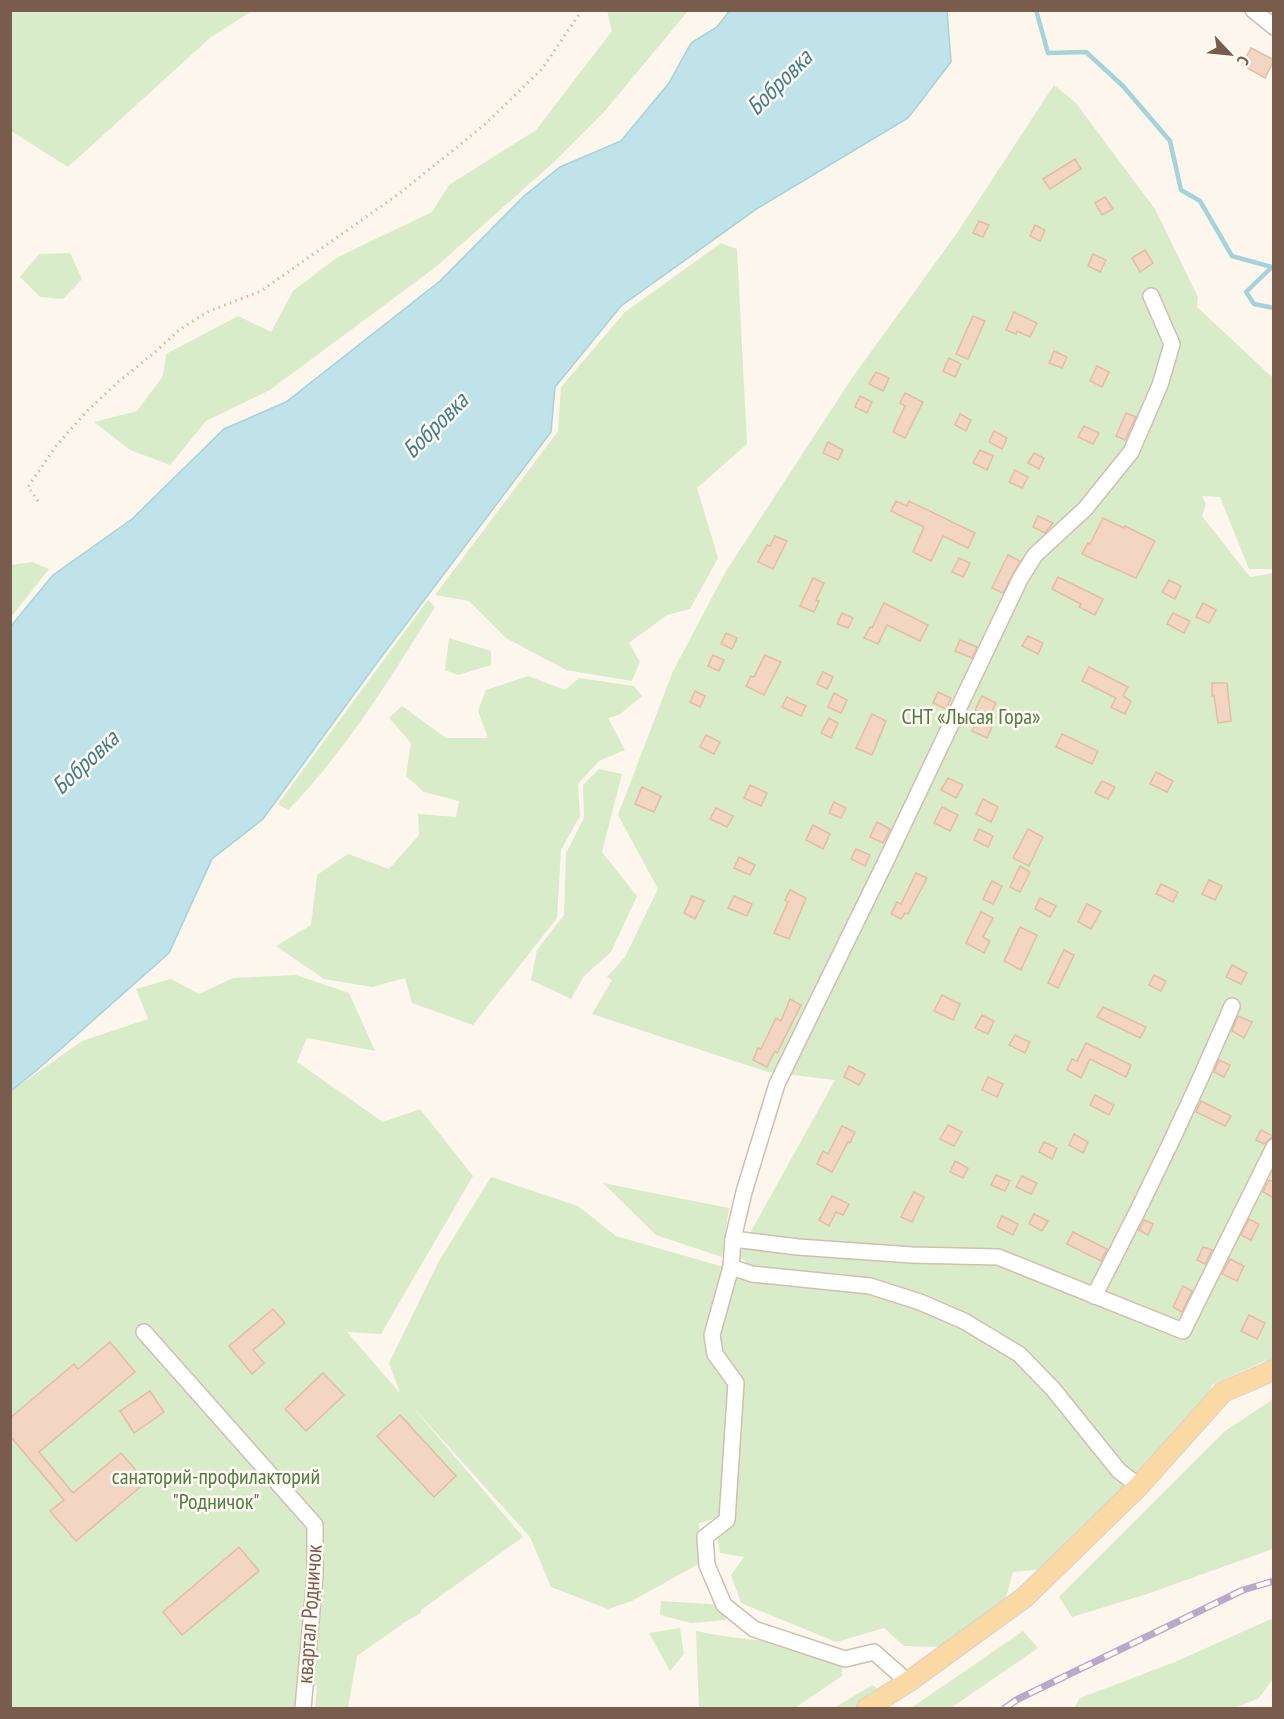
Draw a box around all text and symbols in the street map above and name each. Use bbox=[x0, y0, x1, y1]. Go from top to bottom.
north arrow bbox=[1200, 24, 1260, 84]
water label: Бобровка bbox=[739, 41, 820, 122]
text: С bbox=[1233, 53, 1254, 69]
water label: Бобровка bbox=[395, 384, 476, 465]
park label: СНТ «Лысая Гора» bbox=[901, 702, 1041, 730]
water label: Бобровка bbox=[45, 722, 126, 801]
park label: санаторий-профилакторий "Родничок" bbox=[112, 1462, 320, 1515]
street label: квартал Родничок bbox=[290, 1543, 328, 1684]

